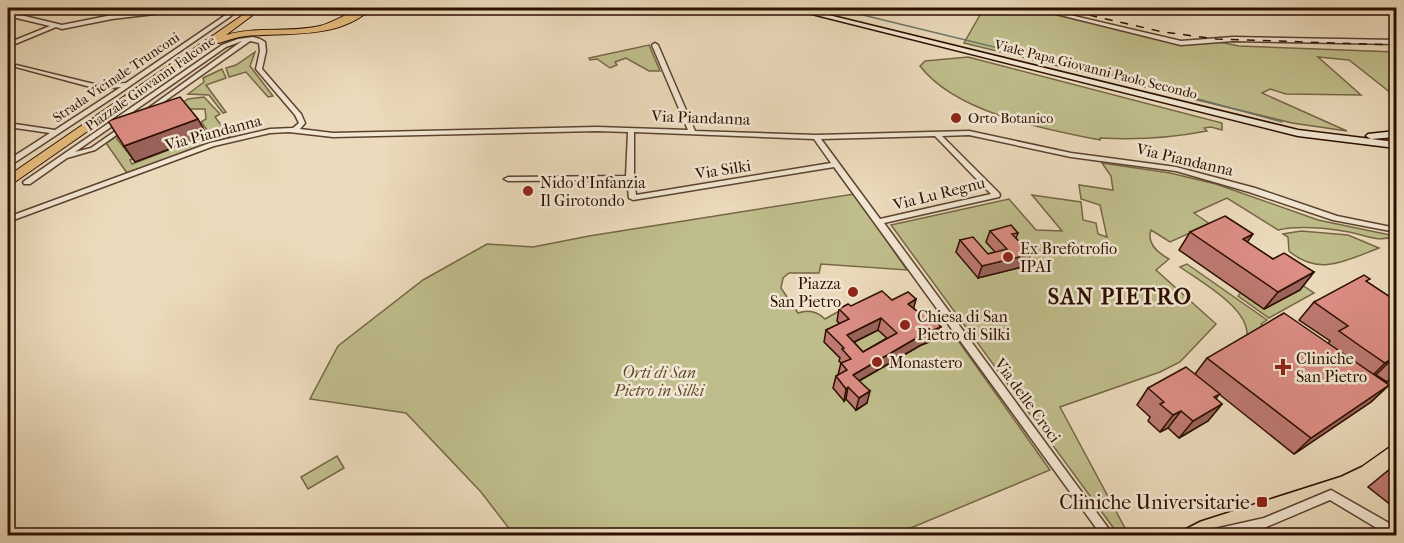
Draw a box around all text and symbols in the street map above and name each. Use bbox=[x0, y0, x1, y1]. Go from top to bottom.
street label: Strada Vicinale Trunconi bbox=[50, 29, 183, 126]
street label: Piazzale Giovanni Falcone bbox=[82, 32, 219, 135]
street label: Viale Papa Giovanni Paolo Secondo bbox=[992, 36, 1199, 103]
street label: Via Piandanna bbox=[650, 106, 751, 129]
street label: Via Piandanna bbox=[162, 110, 264, 155]
place label: Orto Botanico bbox=[968, 110, 1053, 127]
marker: Orto Botanico bbox=[949, 111, 963, 125]
street label: Via Piandanna bbox=[1134, 139, 1236, 180]
street label: Via Silki bbox=[693, 156, 753, 183]
place label: Nido d'Infanzia Il Girotondo bbox=[540, 173, 646, 210]
street label: Via Lu Regnu bbox=[890, 173, 987, 214]
marker: Nido d'Infanzia Il Girotondo bbox=[521, 184, 535, 198]
place label: Ex Brefotrofio IPAI bbox=[1020, 239, 1117, 276]
marker: Ex Brefotrofio IPAI bbox=[1001, 250, 1015, 264]
place label: Piazza San Pietro bbox=[770, 274, 842, 311]
district label: SAN PIETRO bbox=[1048, 284, 1192, 310]
marker: Piazza San Pietro bbox=[846, 285, 860, 299]
place label: Chiesa di San Pietro di Silki bbox=[917, 307, 1011, 344]
marker: Chiesa di San Pietro di Silki bbox=[898, 318, 912, 332]
place label: Cliniche San Pietro bbox=[1296, 349, 1367, 386]
place label: Monastero bbox=[889, 353, 962, 372]
street label: Via delle Croci bbox=[990, 354, 1065, 446]
marker: Monastero bbox=[870, 355, 884, 369]
marker: Cliniche San Pietro bbox=[1274, 358, 1292, 376]
park label: Orti di San Pietro in Silki bbox=[613, 363, 705, 400]
place label: Cliniche Universitarie bbox=[1059, 491, 1250, 514]
marker: Cliniche Universitarie bbox=[1255, 495, 1269, 509]

